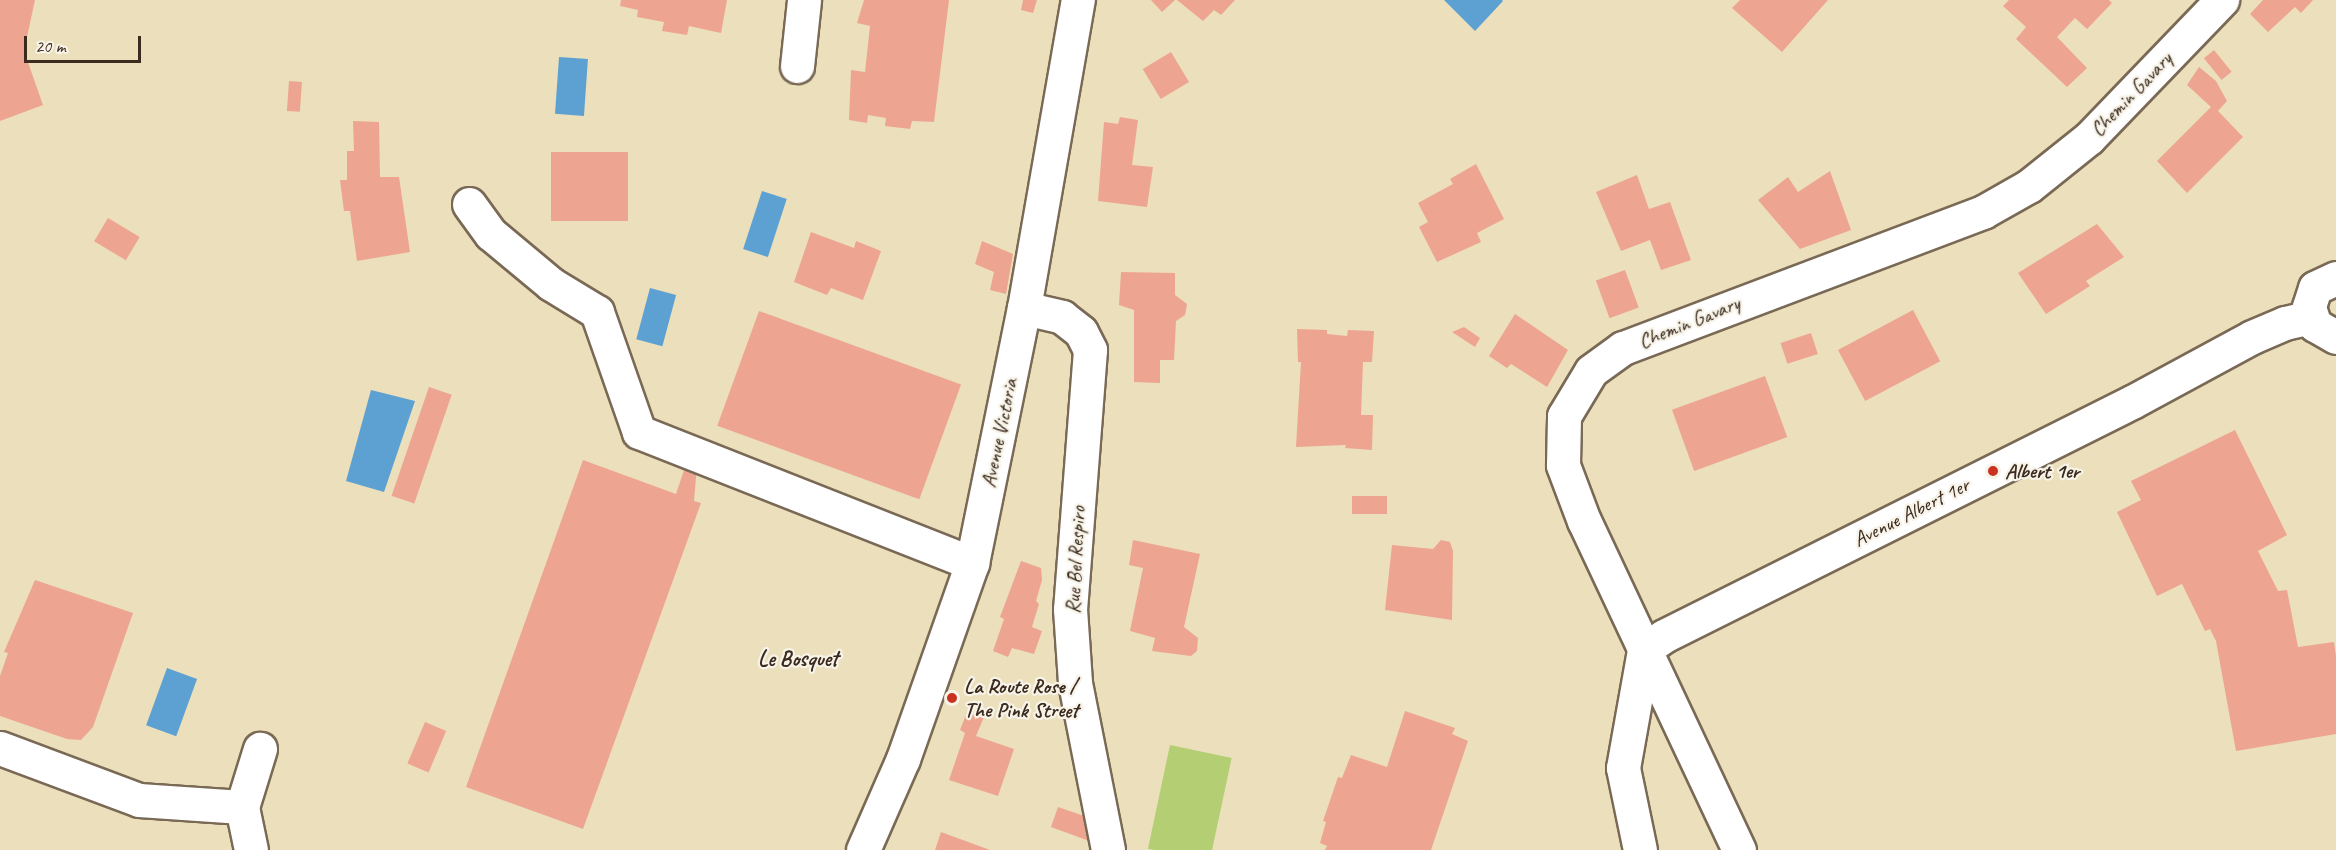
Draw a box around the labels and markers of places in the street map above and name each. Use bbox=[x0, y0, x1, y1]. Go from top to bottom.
place label: Albert 1er bbox=[2005, 458, 2079, 484]
marker: Albert 1er bbox=[1986, 464, 2000, 478]
place label: La Route Rose / The Pink Street bbox=[964, 673, 1079, 723]
marker: La Route Rose / The Pink Street bbox=[945, 691, 959, 705]

